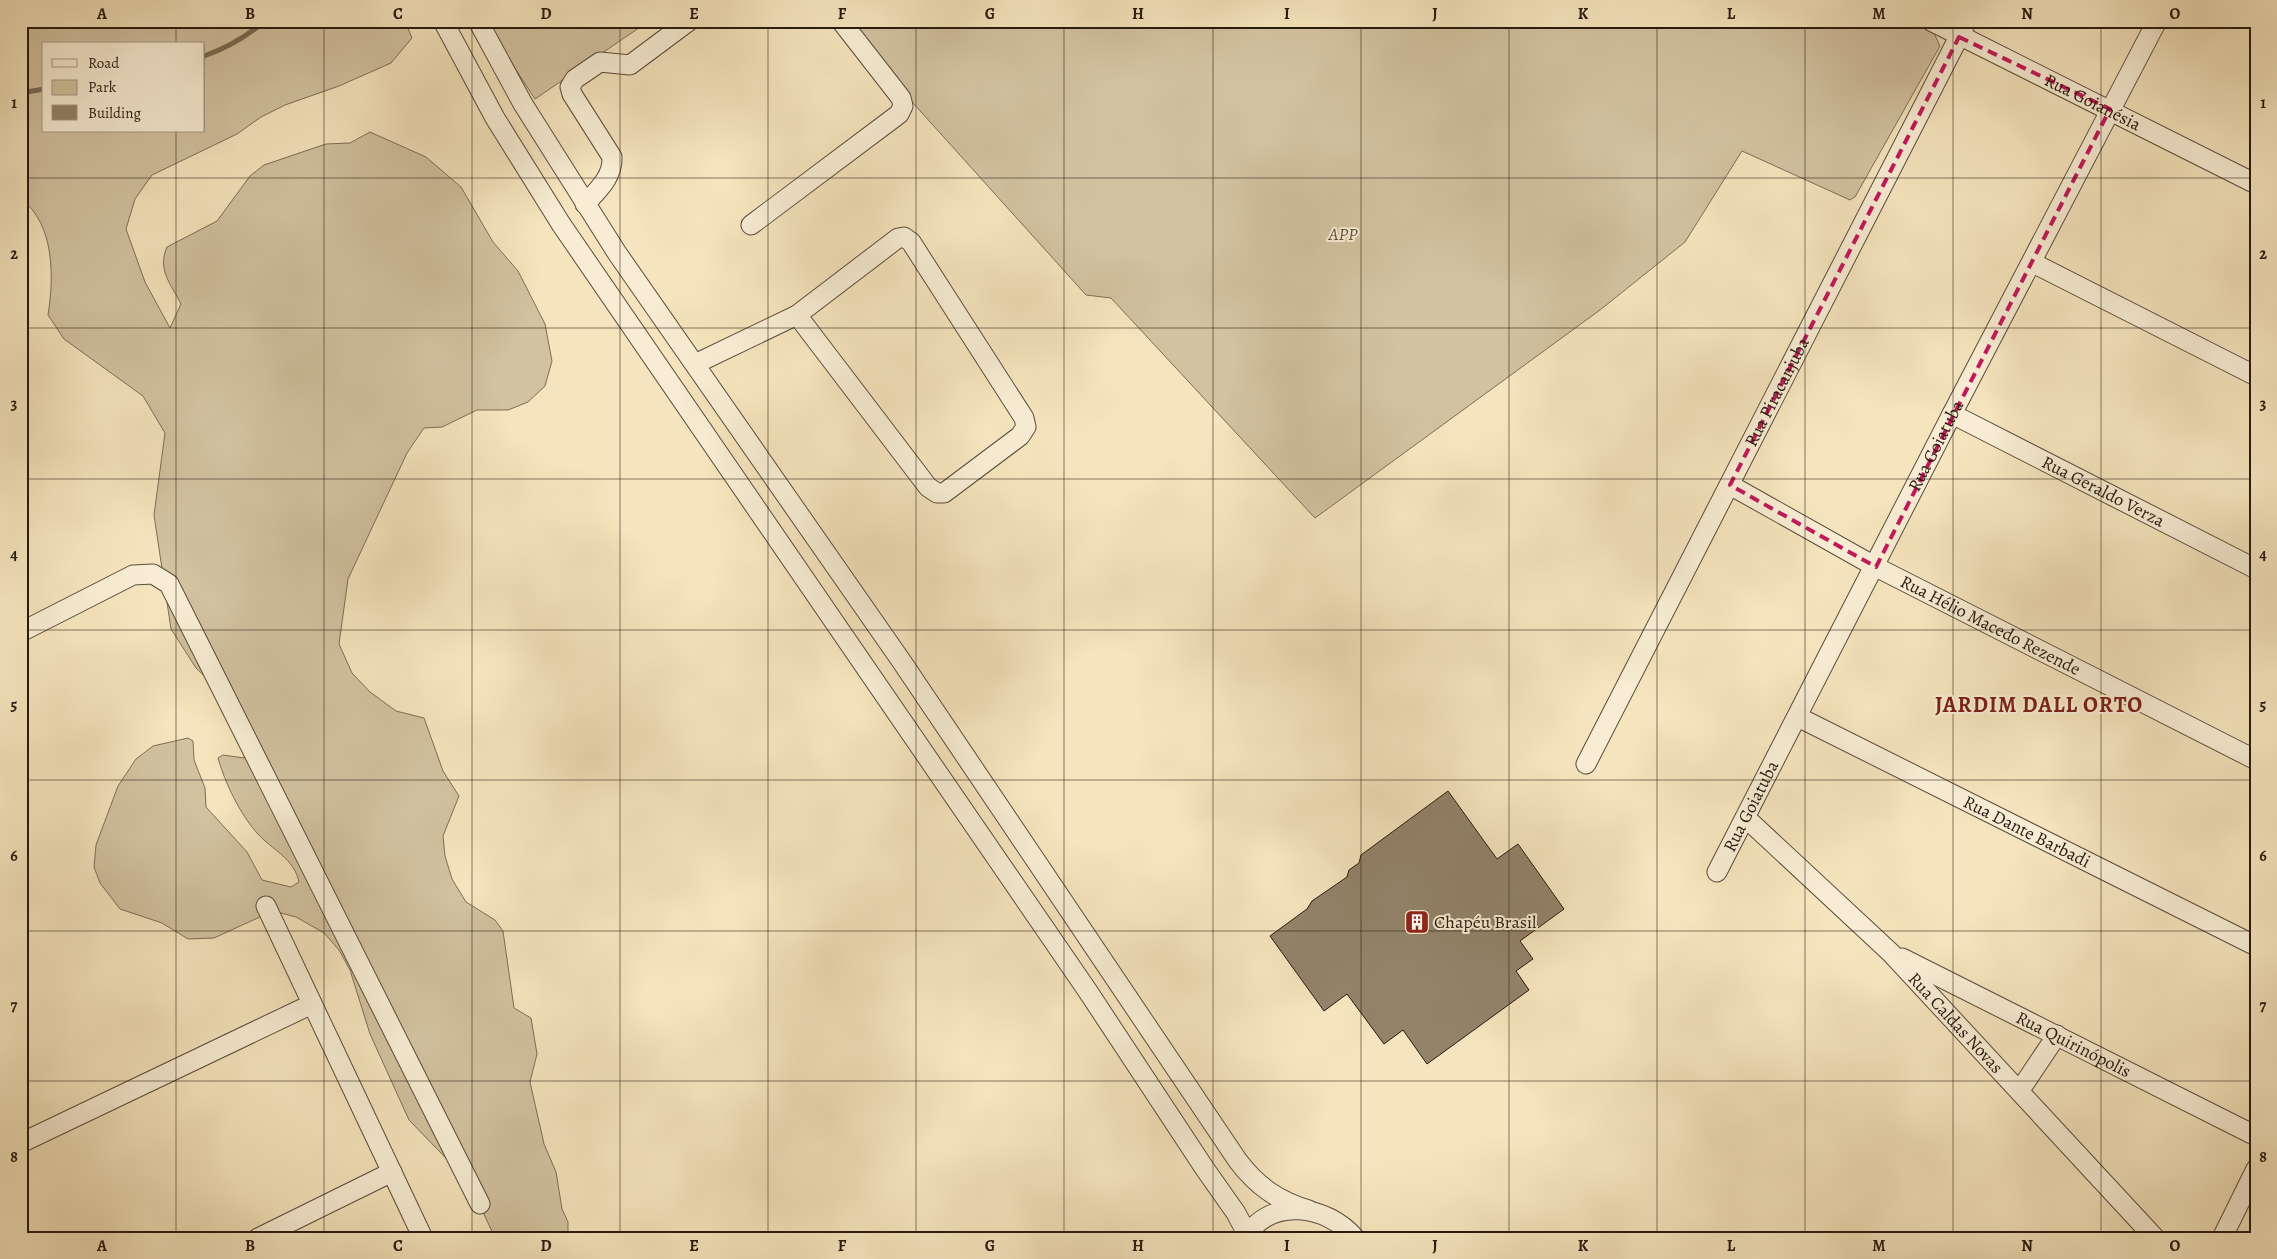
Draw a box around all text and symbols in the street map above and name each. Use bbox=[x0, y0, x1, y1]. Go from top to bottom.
text: A bbox=[96, 3, 108, 25]
text: B bbox=[245, 3, 255, 25]
text: C bbox=[393, 3, 403, 25]
text: D bbox=[540, 3, 552, 25]
text: E bbox=[689, 3, 699, 25]
text: F bbox=[838, 3, 847, 25]
text: G bbox=[985, 3, 995, 25]
text: H bbox=[1132, 3, 1144, 25]
text: I bbox=[1284, 3, 1290, 25]
text: J bbox=[1432, 3, 1438, 25]
text: K bbox=[1578, 3, 1589, 25]
text: L bbox=[1727, 3, 1736, 25]
text: M bbox=[1872, 3, 1886, 25]
text: N bbox=[2021, 3, 2033, 25]
text: O bbox=[2170, 3, 2181, 25]
legend bbox=[42, 42, 205, 132]
text: Road bbox=[88, 53, 120, 73]
street label: Rua Goianésia bbox=[2041, 68, 2146, 137]
text: Park bbox=[88, 77, 117, 97]
text: 1 bbox=[11, 92, 17, 114]
text: 1 bbox=[2260, 92, 2266, 114]
text: Building bbox=[88, 103, 141, 123]
park label: APP bbox=[1327, 222, 1358, 246]
text: 2 bbox=[10, 243, 18, 265]
text: 2 bbox=[2259, 243, 2267, 265]
street label: Rua Piracanjuba bbox=[1739, 333, 1815, 451]
text: 3 bbox=[11, 393, 18, 415]
text: 3 bbox=[2260, 393, 2267, 415]
street label: Rua Goiatuba bbox=[1902, 396, 1969, 496]
street label: Rua Geraldo Verza bbox=[2038, 450, 2170, 533]
text: 4 bbox=[10, 544, 18, 566]
text: 4 bbox=[2259, 544, 2267, 566]
street label: Rua Hélio Macedo Rezende bbox=[1896, 569, 2085, 681]
district label: JARDIM DALL ORTO bbox=[1935, 690, 2143, 720]
text: 5 bbox=[11, 694, 18, 716]
text: 5 bbox=[2260, 694, 2267, 716]
street label: Rua Goiatuba bbox=[1717, 756, 1784, 856]
street label: Rua Dante Barbadi bbox=[1959, 790, 2095, 873]
text: 6 bbox=[10, 845, 18, 867]
text: 6 bbox=[2259, 845, 2267, 867]
building icon: Chapéu Brasil bbox=[1404, 909, 1430, 935]
place label: Chapéu Brasil bbox=[1434, 910, 1537, 934]
street label: Rua Caldas Novas bbox=[1903, 967, 2009, 1079]
text: 7 bbox=[11, 995, 18, 1017]
text: 7 bbox=[2260, 995, 2267, 1017]
street label: Rua Quirinópolis bbox=[2012, 1005, 2135, 1083]
text: 8 bbox=[10, 1146, 18, 1168]
text: 8 bbox=[2259, 1146, 2267, 1168]
text: A bbox=[96, 1235, 108, 1257]
text: B bbox=[245, 1235, 255, 1257]
text: C bbox=[393, 1235, 403, 1257]
text: D bbox=[540, 1235, 552, 1257]
text: E bbox=[689, 1235, 699, 1257]
text: F bbox=[838, 1235, 847, 1257]
text: G bbox=[985, 1235, 995, 1257]
text: H bbox=[1132, 1235, 1144, 1257]
text: I bbox=[1284, 1235, 1290, 1257]
text: J bbox=[1432, 1235, 1438, 1257]
text: K bbox=[1578, 1235, 1589, 1257]
text: L bbox=[1727, 1235, 1736, 1257]
text: M bbox=[1872, 1235, 1886, 1257]
text: N bbox=[2021, 1235, 2033, 1257]
text: O bbox=[2170, 1235, 2181, 1257]

